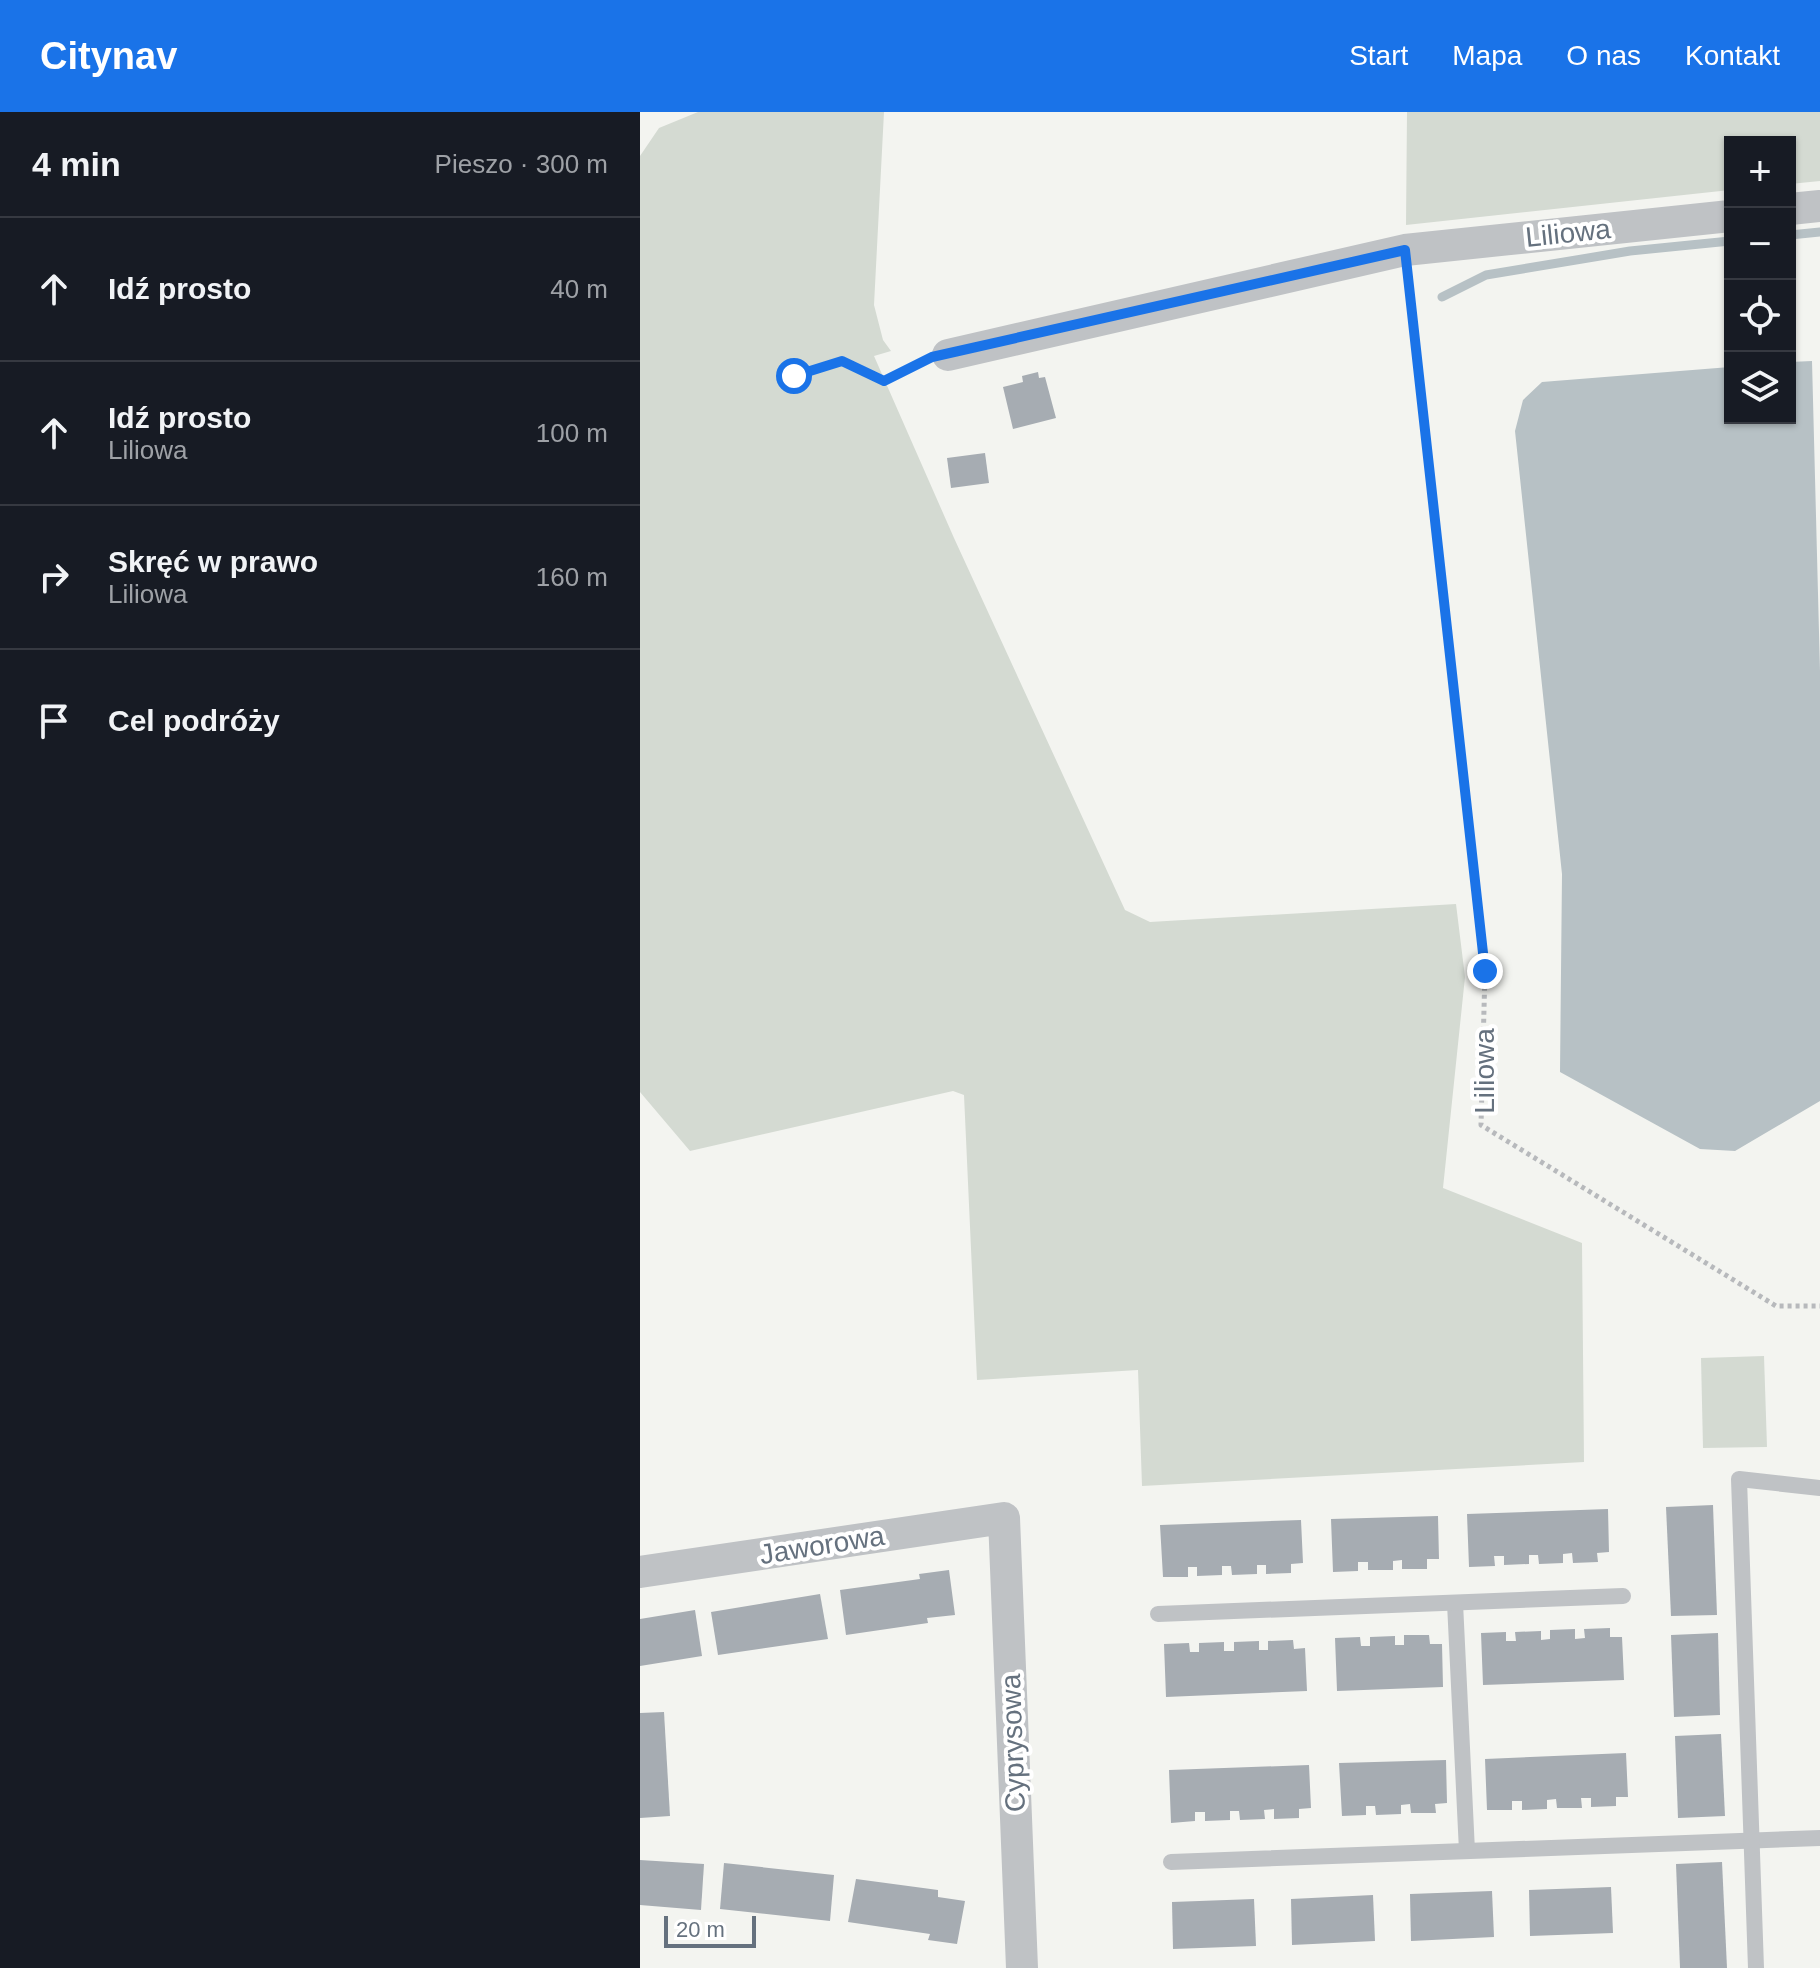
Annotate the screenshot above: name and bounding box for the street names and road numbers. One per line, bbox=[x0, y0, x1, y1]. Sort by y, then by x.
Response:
street label: Liliowa bbox=[1524, 213, 1613, 253]
street label: Liliowa bbox=[1469, 1028, 1500, 1114]
street label: Jaworowa bbox=[757, 1520, 887, 1570]
street label: Cyprysowa bbox=[995, 1673, 1031, 1813]

